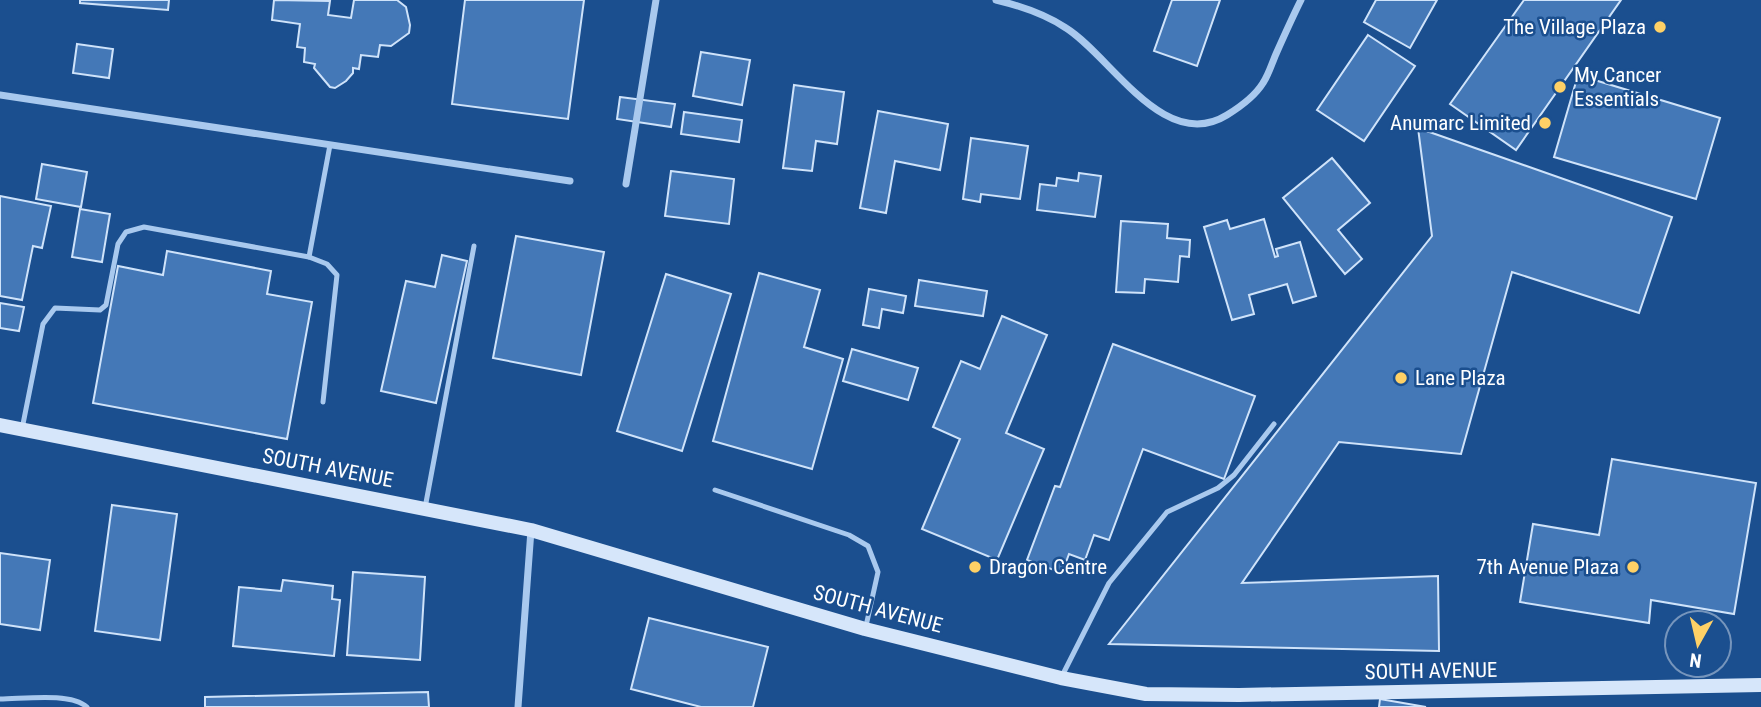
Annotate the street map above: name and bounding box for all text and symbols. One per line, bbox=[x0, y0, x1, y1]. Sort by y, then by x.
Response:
place label: The Village Plaza bbox=[1503, 15, 1646, 39]
marker: The Village Plaza bbox=[1652, 19, 1668, 35]
place label: My Cancer Essentials bbox=[1574, 63, 1662, 111]
marker: My Cancer Essentials bbox=[1552, 79, 1568, 95]
place label: Anumarc Limited bbox=[1390, 111, 1531, 135]
marker: Anumarc Limited bbox=[1537, 115, 1553, 131]
place label: Lane Plaza bbox=[1415, 366, 1506, 390]
marker: Lane Plaza bbox=[1393, 370, 1409, 386]
street label: SOUTH AVENUE bbox=[261, 444, 395, 492]
place label: Dragon Centre bbox=[989, 555, 1107, 579]
place label: 7th Avenue Plaza bbox=[1476, 555, 1619, 579]
marker: Dragon Centre bbox=[967, 559, 983, 575]
marker: 7th Avenue Plaza bbox=[1625, 559, 1641, 575]
street label: SOUTH AVENUE bbox=[811, 580, 945, 638]
north arrow bbox=[1663, 609, 1733, 679]
text: N bbox=[1688, 648, 1703, 673]
street label: SOUTH AVENUE bbox=[1364, 658, 1498, 684]

